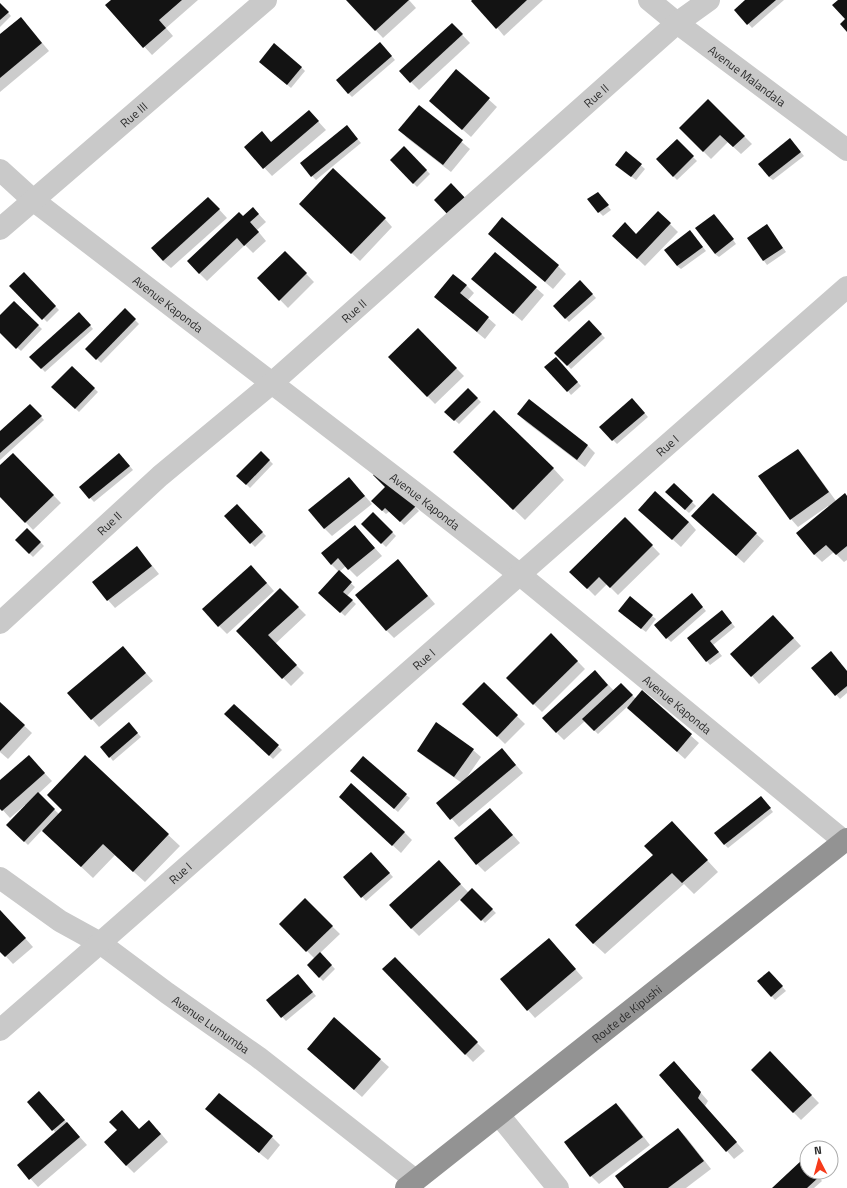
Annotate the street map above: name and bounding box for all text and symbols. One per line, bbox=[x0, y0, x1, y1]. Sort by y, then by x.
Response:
street label: Avenue Malandala bbox=[704, 40, 790, 111]
street label: Rue II bbox=[579, 79, 613, 112]
street label: Rue III bbox=[115, 97, 151, 132]
street label: Avenue Kaponda bbox=[129, 270, 208, 337]
street label: Rue II bbox=[337, 294, 370, 327]
street label: Rue I bbox=[651, 430, 683, 461]
street label: Avenue Kaponda bbox=[386, 467, 465, 534]
street label: Rue II bbox=[92, 506, 126, 539]
street label: Rue I bbox=[408, 643, 439, 674]
street label: Avenue Kaponda bbox=[639, 670, 716, 738]
street label: Rue I bbox=[164, 857, 196, 888]
street label: Route de Kipushi bbox=[587, 980, 666, 1047]
street label: Avenue Lumumba bbox=[168, 990, 254, 1058]
north arrow bbox=[799, 1140, 839, 1180]
text: N bbox=[813, 1142, 823, 1158]

